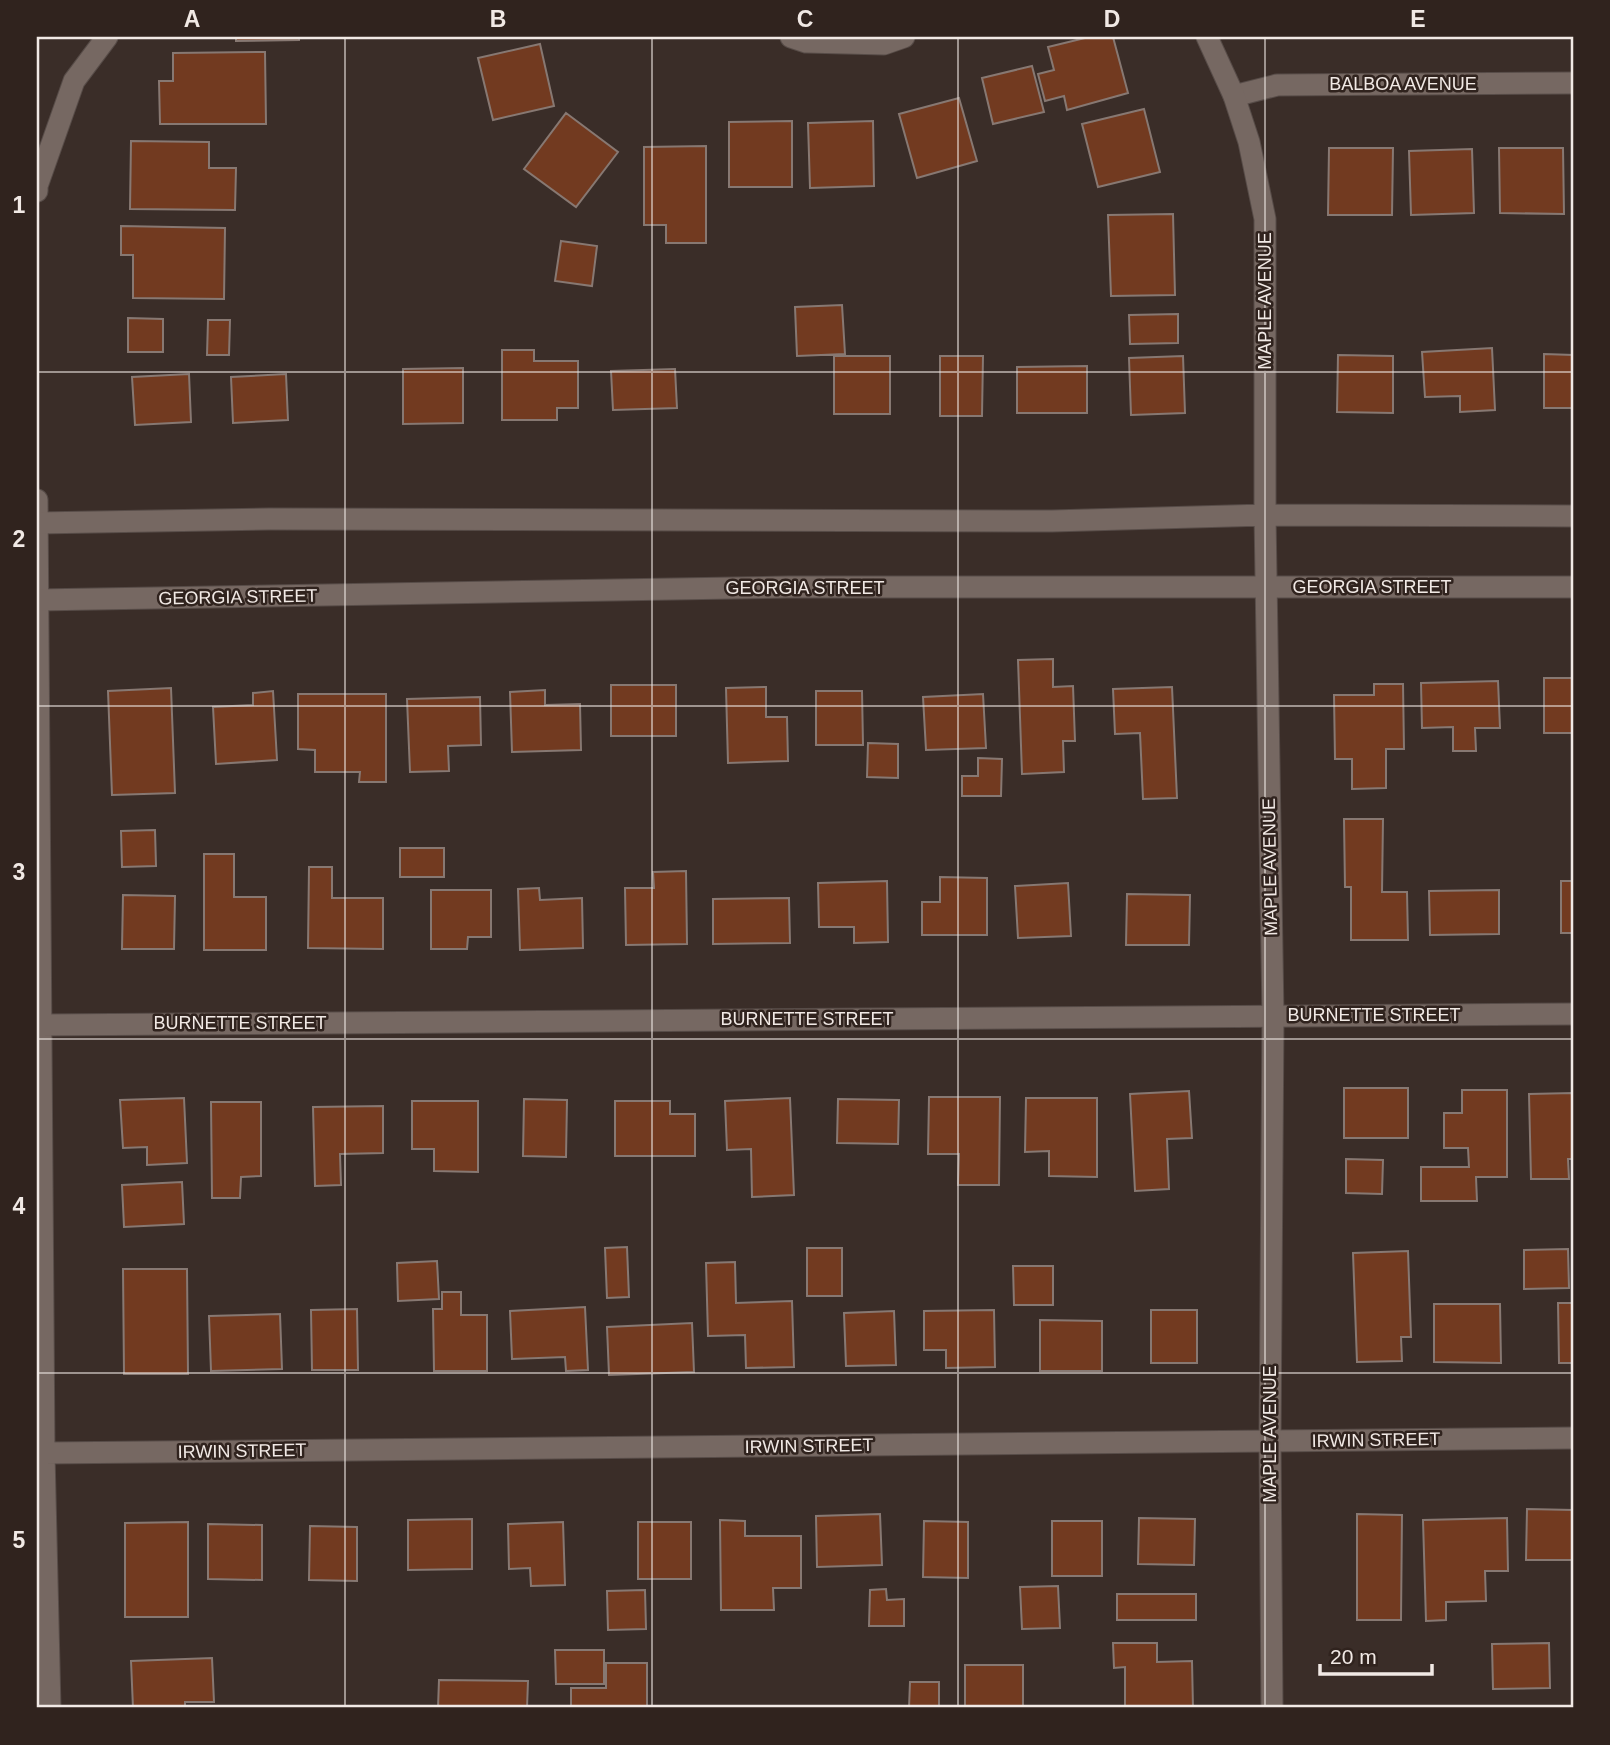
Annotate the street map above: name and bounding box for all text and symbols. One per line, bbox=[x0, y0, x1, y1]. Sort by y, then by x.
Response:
text: A bbox=[184, 6, 200, 32]
text: B bbox=[490, 6, 506, 32]
text: C bbox=[797, 6, 813, 32]
text: D bbox=[1104, 6, 1120, 32]
text: E bbox=[1410, 6, 1426, 32]
street label: BALBOA AVENUE bbox=[1329, 74, 1477, 94]
text: 1 bbox=[13, 192, 26, 218]
street label: MAPLE AVENUE bbox=[1255, 232, 1275, 370]
text: 2 bbox=[13, 526, 25, 552]
street label: GEORGIA STREET bbox=[1292, 577, 1452, 597]
street label: GEORGIA STREET bbox=[725, 578, 885, 598]
street label: GEORGIA STREET bbox=[158, 586, 318, 608]
street label: MAPLE AVENUE bbox=[1259, 798, 1281, 936]
text: 3 bbox=[13, 859, 25, 885]
street label: BURNETTE STREET bbox=[1287, 1005, 1461, 1025]
street label: BURNETTE STREET bbox=[720, 1009, 894, 1029]
street label: BURNETTE STREET bbox=[153, 1013, 327, 1033]
text: 4 bbox=[13, 1193, 26, 1219]
street label: MAPLE AVENUE bbox=[1260, 1365, 1280, 1503]
street label: IRWIN STREET bbox=[1311, 1429, 1441, 1451]
street label: IRWIN STREET bbox=[744, 1435, 874, 1457]
street label: IRWIN STREET bbox=[177, 1440, 307, 1462]
text: 5 bbox=[13, 1527, 26, 1553]
scale bar bbox=[1320, 1633, 1432, 1677]
text: 20 m bbox=[1330, 1645, 1377, 1668]

